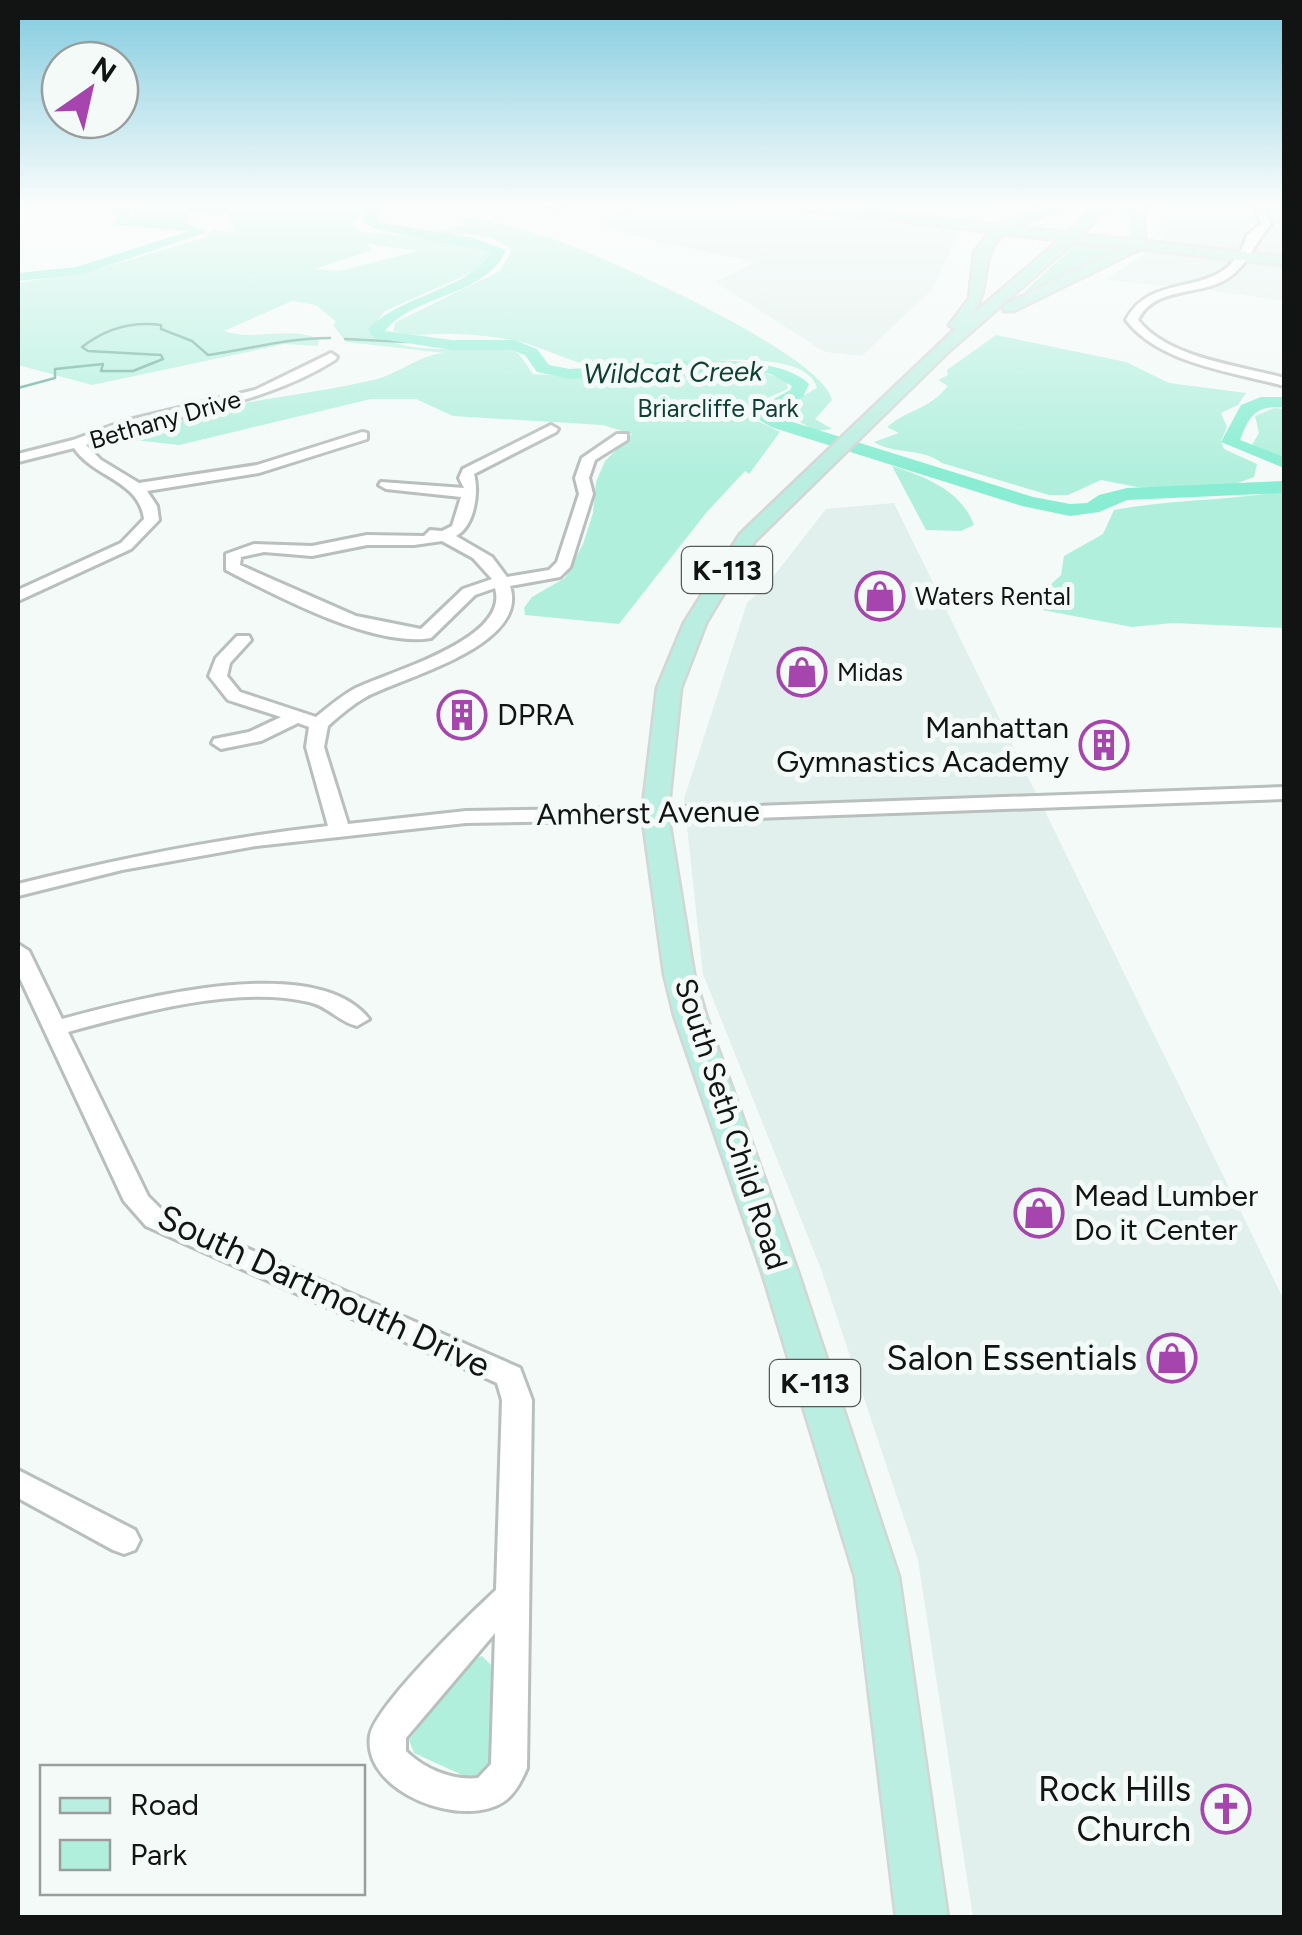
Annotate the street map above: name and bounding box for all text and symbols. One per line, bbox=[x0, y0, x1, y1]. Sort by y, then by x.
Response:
north arrow bbox=[40, 40, 140, 140]
text: N bbox=[85, 49, 122, 89]
water label: Wildcat Creek bbox=[583, 353, 764, 391]
street label: Bethany Drive bbox=[86, 383, 244, 455]
park label: Briarcliffe Park bbox=[637, 393, 800, 423]
road number: K-113 bbox=[682, 547, 772, 593]
shop icon: Waters Rental bbox=[854, 570, 906, 622]
place label: Waters Rental bbox=[915, 581, 1071, 611]
shop icon: Midas bbox=[776, 646, 828, 698]
place label: Midas bbox=[837, 657, 903, 687]
building icon: DPRA bbox=[436, 689, 488, 741]
place label: DPRA bbox=[497, 696, 575, 733]
place label: Manhattan Gymnastics Academy bbox=[776, 709, 1069, 780]
building icon: Manhattan Gymnastics Academy bbox=[1078, 719, 1130, 771]
street label: Amherst Avenue bbox=[536, 792, 760, 833]
street label: South Seth Child Road bbox=[667, 973, 796, 1274]
place label: Mead Lumber Do it Center bbox=[1074, 1177, 1258, 1248]
shop icon: Mead Lumber Do it Center bbox=[1013, 1187, 1065, 1239]
street label: South Dartmouth Drive bbox=[151, 1196, 497, 1386]
shop icon: Salon Essentials bbox=[1146, 1332, 1198, 1384]
place label: Salon Essentials bbox=[886, 1337, 1137, 1379]
road number: K-113 bbox=[770, 1360, 860, 1406]
legend bbox=[40, 1765, 365, 1895]
place label: Rock Hills Church bbox=[1038, 1768, 1191, 1850]
church icon: Rock Hills Church bbox=[1200, 1783, 1252, 1835]
text: Road bbox=[130, 1786, 199, 1823]
text: Park bbox=[130, 1836, 188, 1873]

